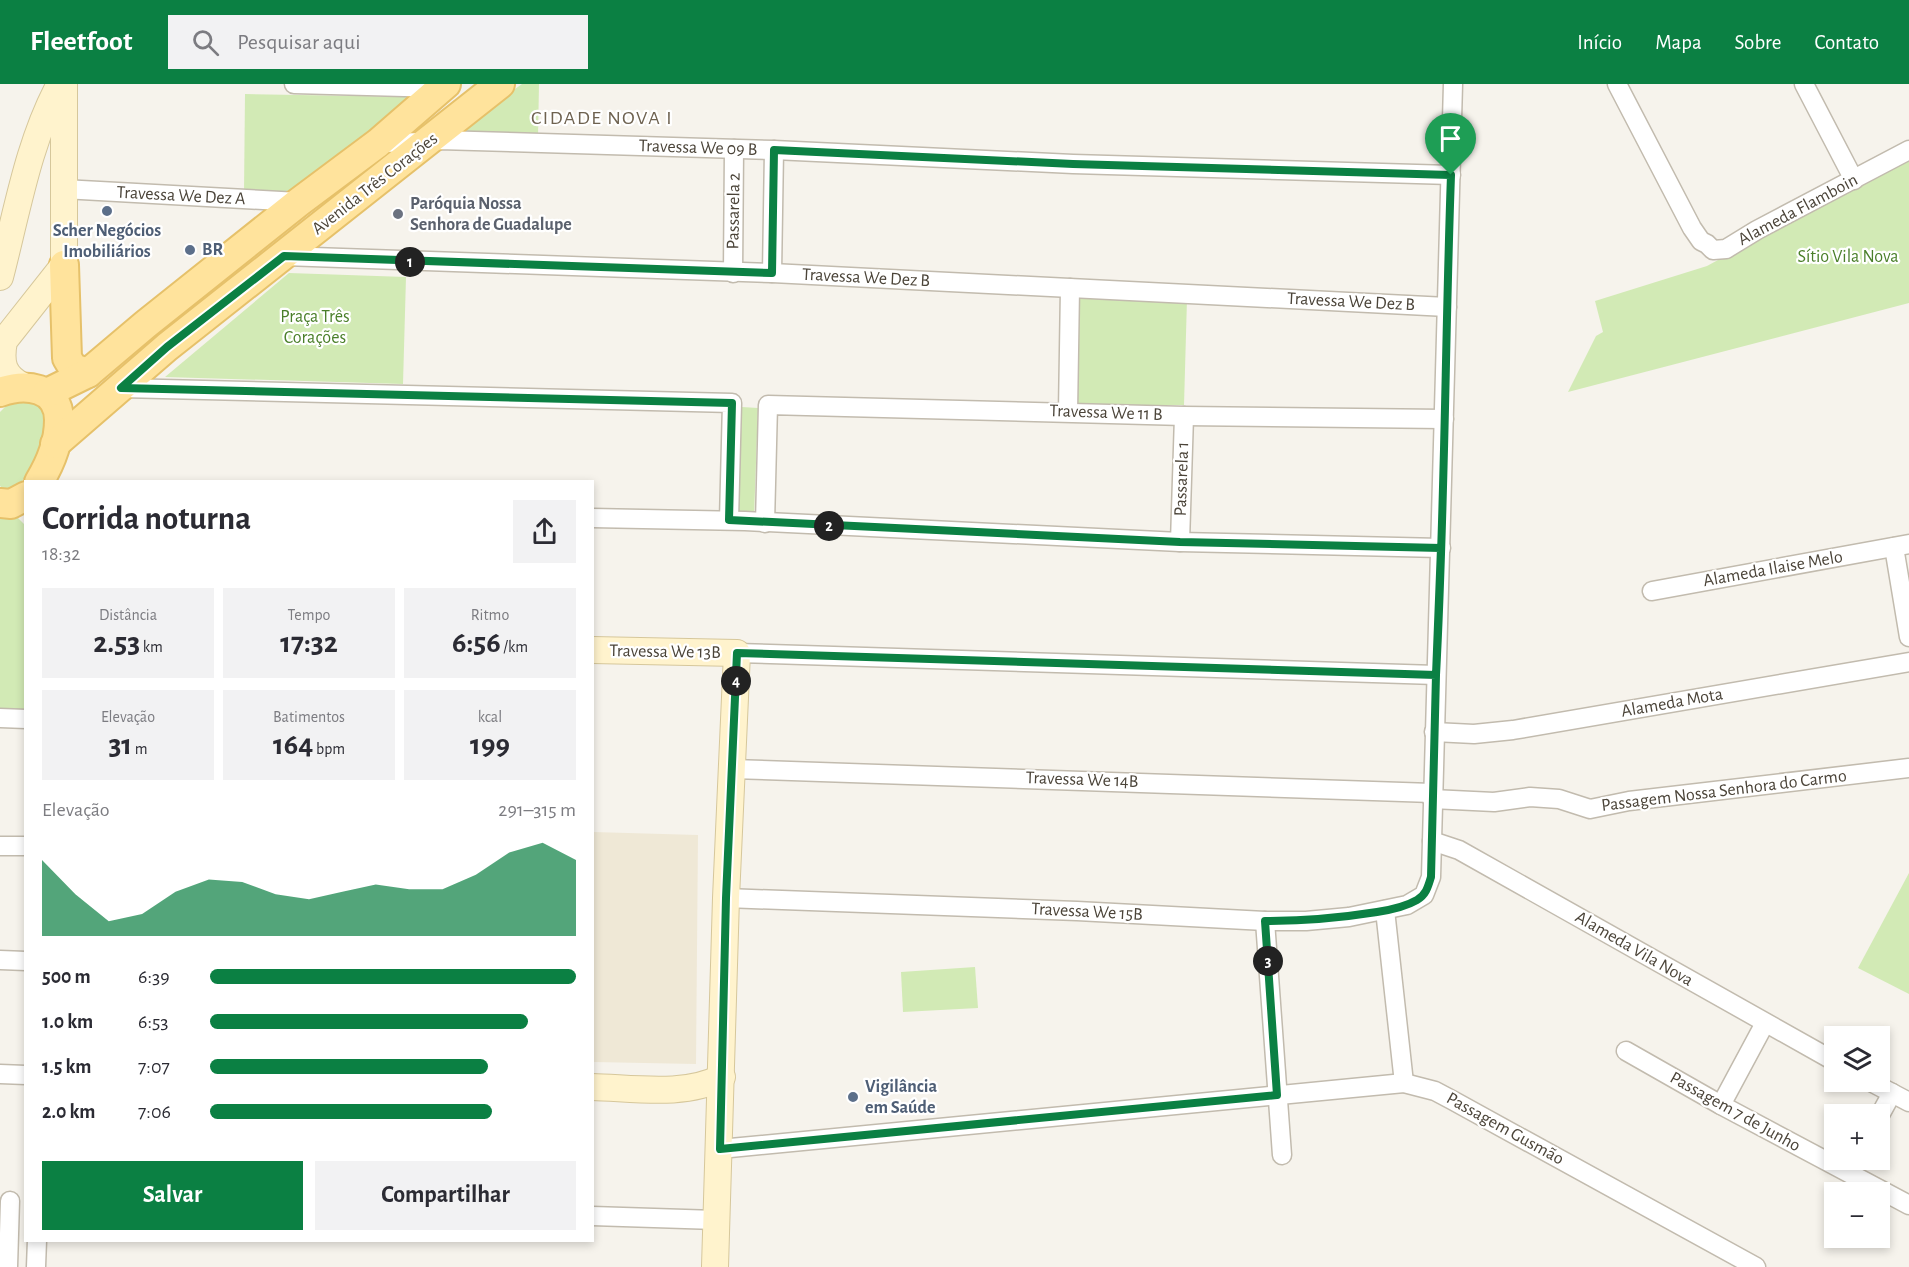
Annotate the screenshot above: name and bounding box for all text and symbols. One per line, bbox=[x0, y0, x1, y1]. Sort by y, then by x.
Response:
search box bbox=[168, 15, 588, 69]
icon: search bbox=[189, 26, 222, 59]
text: Fleetfoot bbox=[30, 28, 132, 56]
text: Pesquisar aqui bbox=[237, 31, 361, 53]
text: Início bbox=[1577, 32, 1622, 53]
text: Mapa bbox=[1655, 32, 1702, 53]
text: Sobre bbox=[1735, 32, 1781, 53]
text: Contato bbox=[1814, 32, 1879, 53]
district label: CIDADE NOVA I bbox=[531, 108, 673, 128]
pin bbox=[1425, 113, 1476, 175]
icon: arrive bbox=[1434, 122, 1467, 155]
street label: Avenida Três Corações bbox=[309, 130, 441, 238]
street label: Travessa We 09 B bbox=[638, 137, 758, 159]
street label: Alameda Flamboin bbox=[1735, 171, 1861, 249]
street label: Passarela 2 bbox=[724, 173, 744, 249]
street label: Travessa We Dez A bbox=[116, 184, 246, 208]
place label: Paróquia Nossa Senhora de Guadalupe bbox=[410, 195, 572, 234]
marker: Scher Negócios Imobiliários bbox=[100, 204, 114, 218]
marker: Paróquia Nossa Senhora de Guadalupe bbox=[391, 207, 405, 221]
place label: Scher Negócios Imobiliários bbox=[53, 222, 161, 261]
place label: BR bbox=[202, 241, 223, 259]
marker: BR bbox=[183, 243, 197, 257]
pin: 1 bbox=[395, 247, 425, 277]
park label: Sítio Vila Nova bbox=[1797, 248, 1899, 266]
text: 1 bbox=[407, 254, 413, 270]
street label: Travessa We Dez B bbox=[802, 266, 930, 290]
street label: Travessa We Dez B bbox=[1287, 290, 1415, 314]
park label: Praça Três Corações bbox=[280, 308, 350, 347]
street label: Travessa We 11 B bbox=[1049, 402, 1163, 424]
street label: Passarela 1 bbox=[1172, 441, 1192, 517]
button: share bbox=[513, 500, 576, 563]
text: Corrida noturna bbox=[42, 503, 251, 536]
pin: 2 bbox=[814, 511, 844, 541]
text: 2 bbox=[825, 518, 833, 534]
text: 18:32 bbox=[42, 544, 80, 564]
street label: Alameda Ilaise Melo bbox=[1702, 548, 1844, 590]
text: Distância bbox=[99, 607, 157, 623]
text: Tempo bbox=[288, 607, 330, 623]
text: Ritmo bbox=[471, 607, 509, 623]
text: 2.53 bbox=[93, 628, 140, 658]
text: 17:32 bbox=[280, 628, 338, 658]
text: 6:56 bbox=[452, 628, 501, 658]
text: km bbox=[140, 639, 163, 655]
text: /km bbox=[501, 639, 528, 655]
street label: Travessa We 13B bbox=[609, 642, 721, 662]
pin: 4 bbox=[721, 666, 751, 696]
text: 4 bbox=[732, 673, 740, 689]
street label: Alameda Mota bbox=[1620, 685, 1724, 721]
text: Elevação bbox=[101, 709, 155, 725]
text: Batimentos bbox=[273, 709, 345, 725]
text: kcal bbox=[478, 709, 502, 725]
text: 31 bbox=[108, 730, 132, 760]
text: 164 bbox=[273, 730, 313, 760]
text: 199 bbox=[470, 730, 510, 760]
text: m bbox=[132, 741, 148, 757]
text: bpm bbox=[313, 741, 345, 757]
street label: Passagem Nossa Senhora do Carmo bbox=[1600, 767, 1848, 815]
street label: Travessa We 14B bbox=[1025, 769, 1139, 791]
text: Elevação bbox=[42, 800, 110, 820]
text: 291–315 m bbox=[498, 800, 576, 820]
street label: Travessa We 15B bbox=[1031, 900, 1143, 924]
street label: Alameda Vila Nova bbox=[1572, 908, 1696, 990]
pin: 3 bbox=[1253, 946, 1283, 976]
text: 3 bbox=[1265, 953, 1271, 969]
text: 500 m bbox=[42, 967, 91, 987]
text: 6:39 bbox=[138, 967, 170, 987]
text: 1.0 km bbox=[42, 1012, 93, 1032]
text: 6:53 bbox=[138, 1012, 169, 1032]
map controls bbox=[1824, 1026, 1890, 1248]
button: layers bbox=[1824, 1026, 1890, 1092]
text: 1.5 km bbox=[42, 1057, 91, 1077]
text: 7:07 bbox=[138, 1057, 170, 1077]
street label: Passagem 7 de Junho bbox=[1667, 1069, 1803, 1155]
place label: Vigilância em Saúde bbox=[865, 1078, 937, 1117]
street label: Passagem Gusmão bbox=[1443, 1089, 1567, 1169]
marker: Vigilância em Saúde bbox=[846, 1090, 860, 1104]
text: 2.0 km bbox=[42, 1102, 95, 1122]
text: 7:06 bbox=[138, 1102, 171, 1122]
button: + bbox=[1824, 1104, 1890, 1170]
button: Salvar bbox=[42, 1161, 303, 1230]
button: Compartilhar bbox=[315, 1161, 576, 1230]
button: − bbox=[1824, 1182, 1890, 1248]

